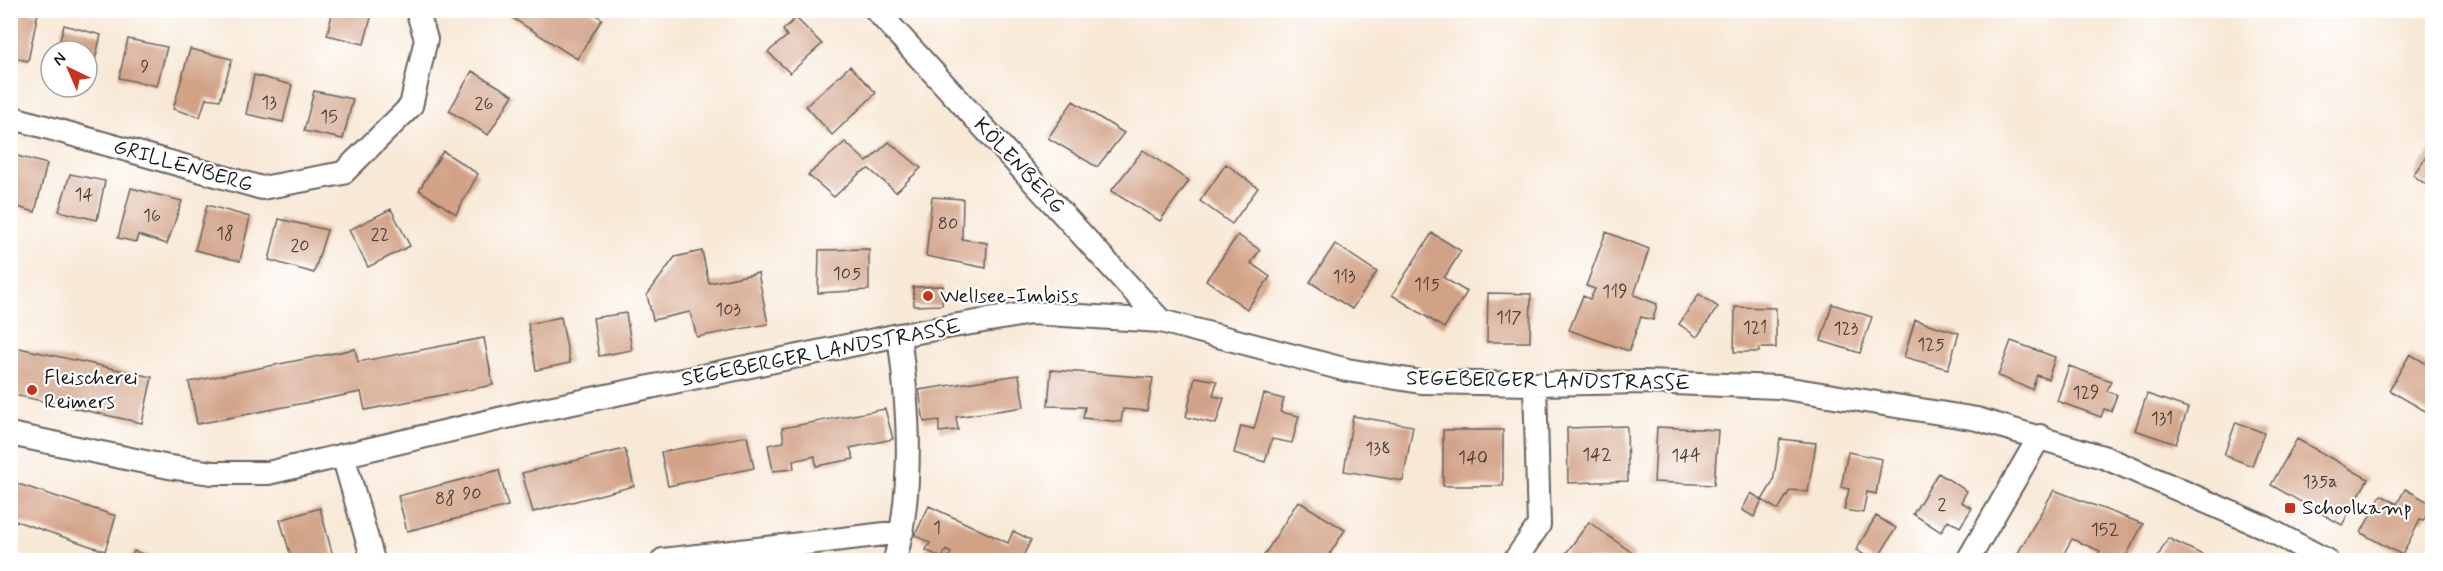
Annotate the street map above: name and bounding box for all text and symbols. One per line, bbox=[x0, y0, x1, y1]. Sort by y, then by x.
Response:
north arrow bbox=[39, 39, 99, 99]
text: N bbox=[48, 48, 71, 71]
house number: 9 bbox=[141, 55, 150, 79]
house number: 13 bbox=[261, 91, 277, 115]
house number: 26 bbox=[475, 92, 493, 116]
house number: 15 bbox=[320, 105, 338, 129]
street label: KÖLENBERG bbox=[967, 112, 1071, 220]
street label: GRILLENBERG bbox=[110, 133, 256, 199]
house number: 14 bbox=[75, 183, 94, 207]
house number: 16 bbox=[143, 204, 161, 228]
house number: 80 bbox=[938, 212, 958, 236]
house number: 18 bbox=[216, 222, 234, 246]
house number: 22 bbox=[371, 223, 389, 247]
house number: 20 bbox=[290, 234, 310, 258]
house number: 105 bbox=[833, 262, 861, 286]
house number: 113 bbox=[1332, 265, 1356, 289]
house number: 115 bbox=[1414, 273, 1440, 297]
house number: 119 bbox=[1602, 280, 1628, 304]
place label: Wellsee-Imbiss bbox=[940, 282, 1078, 310]
marker: Wellsee-Imbiss bbox=[921, 289, 935, 303]
house number: 103 bbox=[715, 298, 741, 322]
house number: 117 bbox=[1496, 306, 1522, 330]
street label: SEGEBERGER LANDSTRASSE bbox=[679, 312, 963, 394]
house number: 121 bbox=[1743, 316, 1767, 340]
house number: 123 bbox=[1834, 317, 1858, 341]
house number: 125 bbox=[1917, 333, 1945, 357]
place label: Fleischerei Reimers bbox=[44, 364, 138, 416]
street label: SEGEBERGER LANDSTRASSE bbox=[1406, 365, 1690, 397]
house number: 129 bbox=[2072, 381, 2100, 405]
marker: Fleischerei Reimers bbox=[25, 383, 39, 397]
house number: 131 bbox=[2151, 407, 2173, 431]
house number: 138 bbox=[1365, 437, 1391, 461]
house number: 142 bbox=[1582, 443, 1612, 467]
house number: 144 bbox=[1671, 444, 1701, 468]
house number: 140 bbox=[1458, 446, 1488, 470]
house number: 135a bbox=[2303, 470, 2337, 494]
house number: 90 bbox=[462, 482, 482, 506]
house number: 88 bbox=[435, 487, 455, 511]
house number: 2 bbox=[1938, 493, 1947, 517]
place label: Schoolkamp bbox=[2302, 494, 2412, 522]
marker: Schoolkamp bbox=[2283, 501, 2297, 515]
house number: 1 bbox=[933, 516, 941, 540]
house number: 152 bbox=[2091, 518, 2119, 542]

